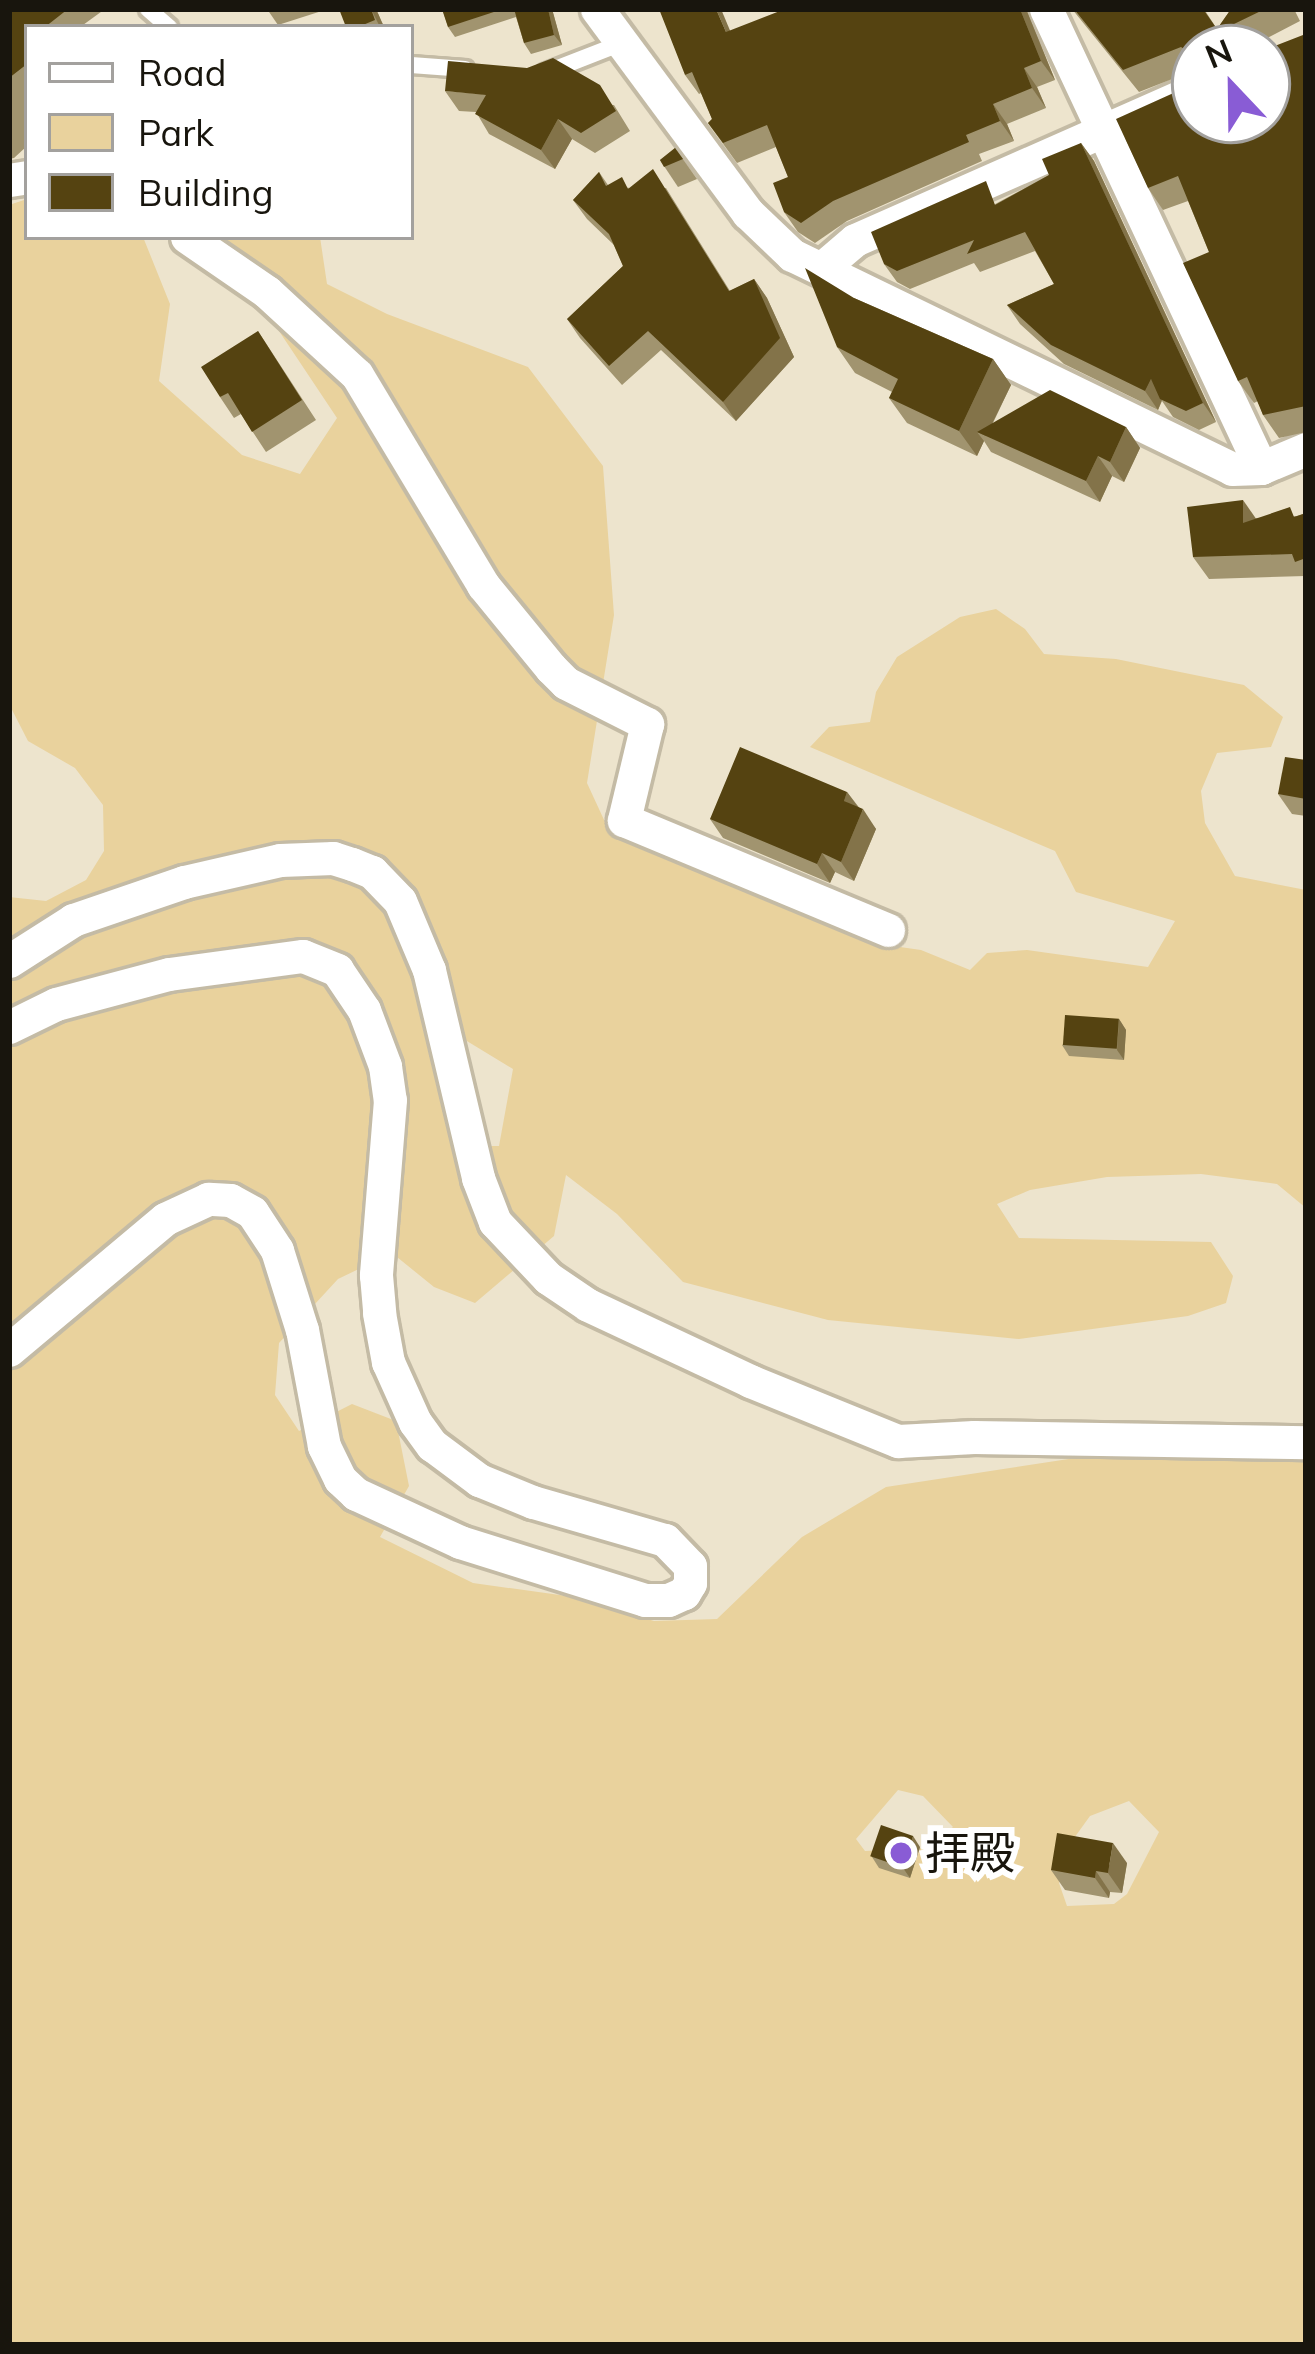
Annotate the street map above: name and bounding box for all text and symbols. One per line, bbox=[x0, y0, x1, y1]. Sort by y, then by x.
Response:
legend bbox=[24, 24, 414, 240]
north arrow bbox=[1171, 24, 1291, 144]
text: N bbox=[1199, 29, 1238, 77]
text: Road bbox=[138, 50, 226, 95]
text: Park bbox=[138, 110, 214, 155]
text: Building bbox=[138, 170, 273, 215]
place label: 拝殿 bbox=[925, 1826, 1015, 1880]
marker: 拝殿 bbox=[888, 1840, 914, 1866]

